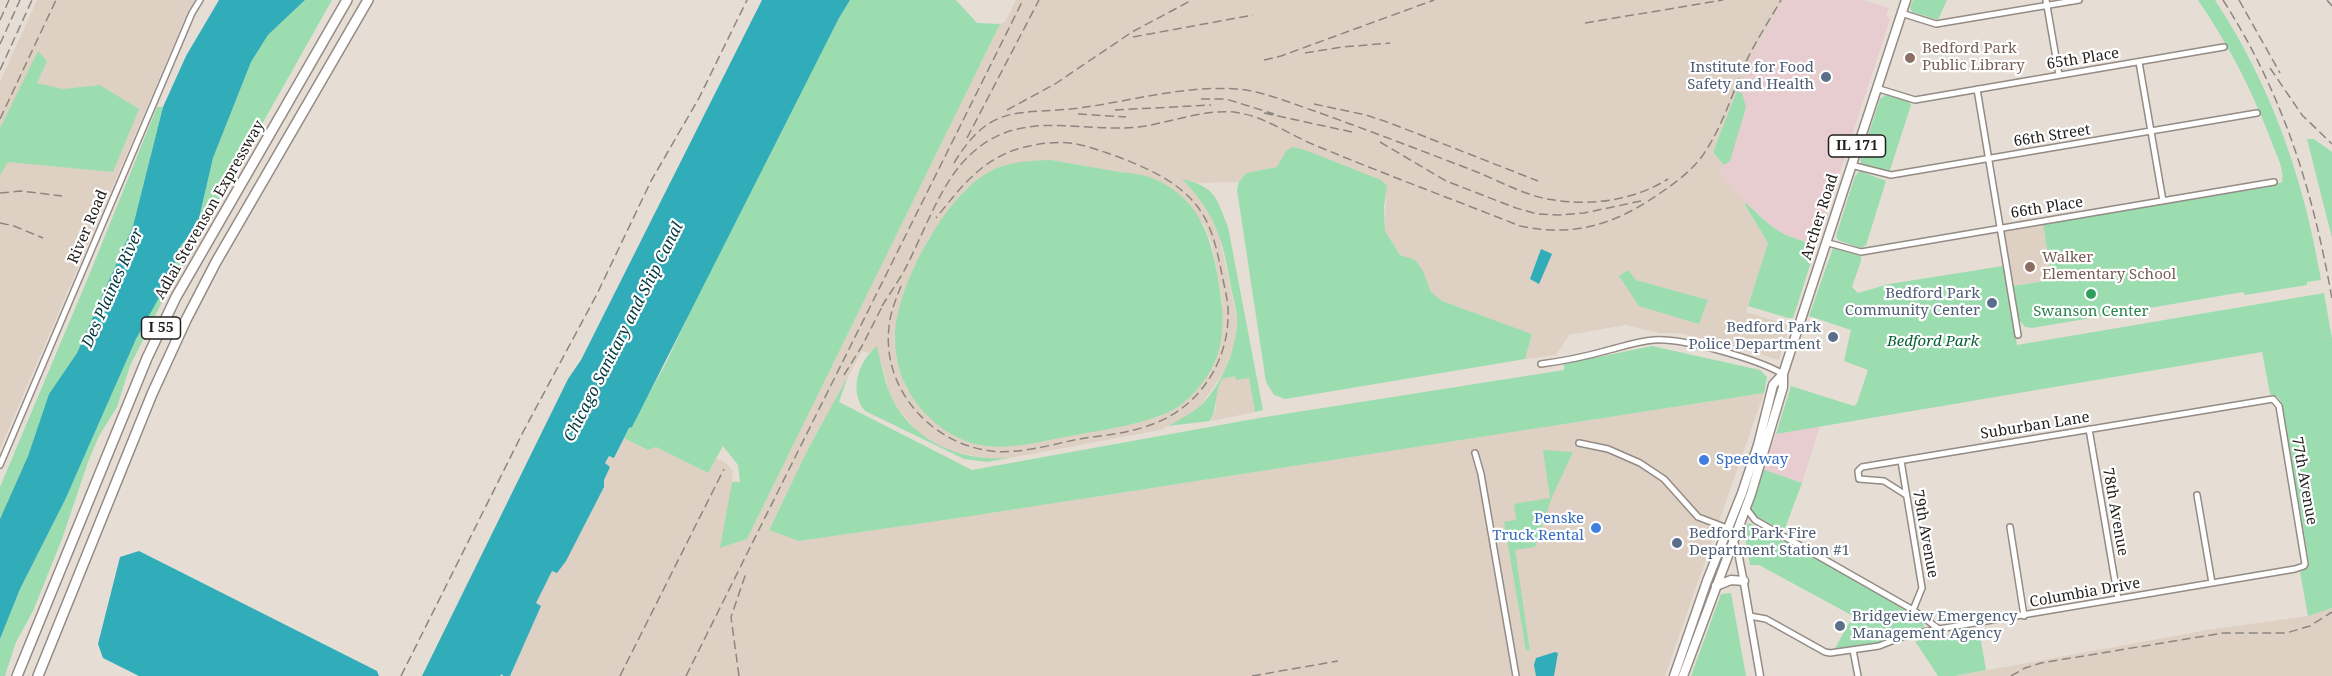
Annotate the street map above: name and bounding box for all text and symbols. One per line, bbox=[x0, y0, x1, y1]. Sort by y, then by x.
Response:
place label: Bedford Park Public Library bbox=[1922, 40, 2025, 75]
street label: 65th Place bbox=[2046, 44, 2120, 74]
marker: Bedford Park Public Library bbox=[1903, 51, 1917, 65]
place label: Institute for Food Safety and Health bbox=[1687, 59, 1814, 94]
marker: Institute for Food Safety and Health bbox=[1819, 70, 1833, 84]
street label: Adlai Stevenson Expressway bbox=[151, 117, 269, 303]
street label: 66th Street bbox=[2012, 121, 2092, 151]
road number: IL 171 bbox=[1828, 135, 1886, 157]
street label: Archer Road bbox=[1798, 172, 1842, 262]
street label: River Road bbox=[64, 187, 112, 267]
street label: 66th Place bbox=[2010, 193, 2084, 223]
water label: Chicago Sanitary and Ship Canal bbox=[560, 219, 688, 445]
water label: Des Plaines River bbox=[78, 225, 148, 351]
place label: Walker Elementary School bbox=[2042, 249, 2176, 284]
marker: Walker Elementary School bbox=[2023, 260, 2037, 274]
place label: Bedford Park Community Center bbox=[1845, 285, 1980, 320]
marker: Swanson Center bbox=[2084, 287, 2098, 301]
marker: Bedford Park Community Center bbox=[1985, 296, 1999, 310]
place label: Swanson Center bbox=[2033, 303, 2149, 321]
road number: I 55 bbox=[142, 317, 180, 339]
place label: Bedford Park Police Department bbox=[1688, 319, 1821, 354]
marker: Bedford Park Police Department bbox=[1826, 330, 1840, 344]
park label: Bedford Park bbox=[1887, 333, 1979, 351]
street label: Suburban Lane bbox=[1979, 408, 2091, 444]
street label: 77th Avenue bbox=[2287, 436, 2321, 526]
place label: Speedway bbox=[1716, 451, 1788, 469]
marker: Speedway bbox=[1697, 453, 1711, 467]
street label: 78th Avenue bbox=[2098, 467, 2132, 557]
street label: 79th Avenue bbox=[1908, 489, 1942, 579]
place label: Penske Truck Rental bbox=[1492, 510, 1584, 545]
marker: Penske Truck Rental bbox=[1589, 521, 1603, 535]
place label: Bedford Park Fire Department Station #1 bbox=[1689, 525, 1850, 560]
marker: Bedford Park Fire Department Station #1 bbox=[1670, 536, 1684, 550]
street label: Columbia Drive bbox=[2028, 574, 2142, 612]
place label: Bridgeview Emergency Management Agency bbox=[1852, 608, 2018, 643]
marker: Bridgeview Emergency Management Agency bbox=[1833, 619, 1847, 633]

